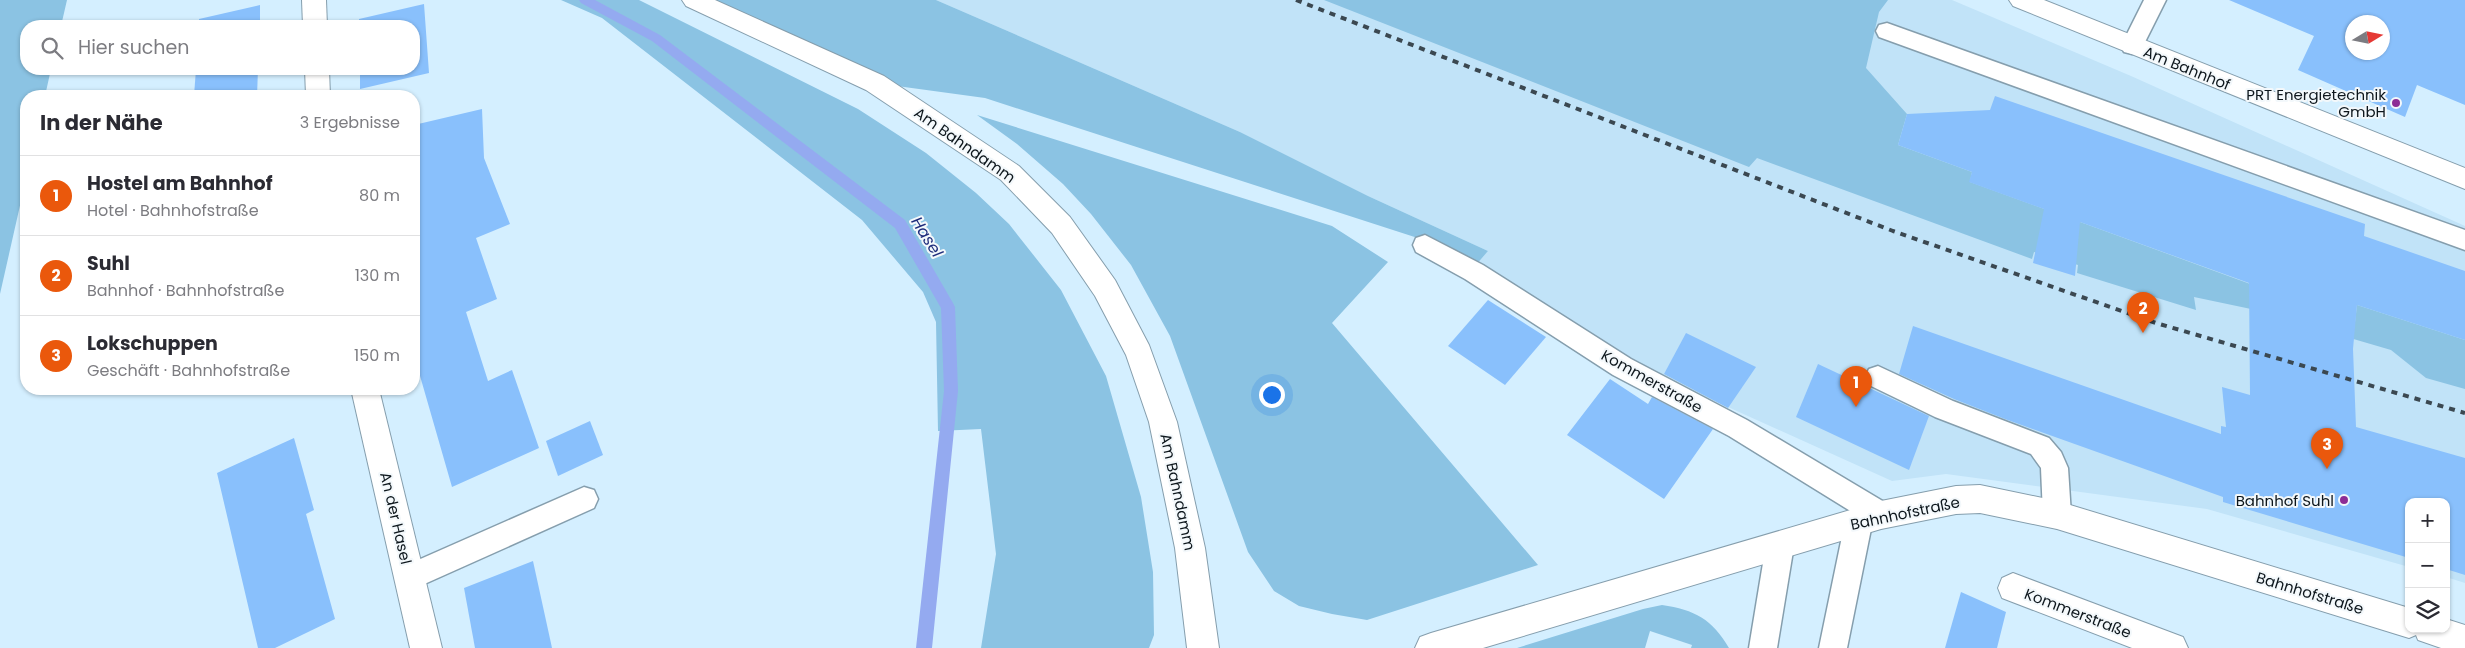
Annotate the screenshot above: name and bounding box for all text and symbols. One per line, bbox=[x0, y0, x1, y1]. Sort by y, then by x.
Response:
north arrow bbox=[2345, 15, 2390, 60]
search box bbox=[20, 20, 420, 75]
icon: search bbox=[38, 34, 66, 62]
text: Hier suchen bbox=[78, 34, 189, 61]
street label: Am Bahnhof bbox=[2140, 41, 2234, 95]
place label: PRT Energietechnik GmbH bbox=[2246, 84, 2386, 122]
marker: PRT Energietechnik GmbH bbox=[2390, 97, 2402, 109]
street label: Am Bahndamm bbox=[910, 102, 1020, 188]
text: In der Nähe bbox=[40, 108, 163, 137]
text: 3 Ergebnisse bbox=[300, 111, 400, 134]
text: Hostel am Bahnhof bbox=[87, 170, 272, 197]
text: 1 bbox=[53, 184, 59, 207]
text: 80 m bbox=[359, 184, 400, 207]
text: Hotel · Bahnhofstraße bbox=[87, 199, 259, 222]
water label: Hasel bbox=[906, 212, 948, 262]
text: Suhl bbox=[87, 250, 130, 277]
text: 2 bbox=[51, 264, 61, 287]
text: 130 m bbox=[355, 264, 400, 287]
text: Bahnhof · Bahnhofstraße bbox=[87, 279, 284, 302]
pin: 2 bbox=[2127, 292, 2159, 333]
text: Lokschuppen bbox=[87, 330, 218, 357]
text: 3 bbox=[51, 344, 61, 367]
text: 150 m bbox=[354, 344, 400, 367]
street label: Kommerstraße bbox=[1598, 344, 1706, 418]
text: Geschäft · Bahnhofstraße bbox=[87, 359, 290, 382]
pin: 1 bbox=[1840, 366, 1872, 407]
your location bbox=[1259, 382, 1285, 408]
pin: 3 bbox=[2311, 428, 2343, 469]
street label: Am Bahndamm bbox=[1155, 431, 1201, 553]
street label: An der Hasel bbox=[375, 470, 417, 566]
place label: Bahnhof Suhl bbox=[2236, 490, 2334, 511]
street label: Bahnhofstraße bbox=[1848, 491, 1962, 535]
marker: Bahnhof Suhl bbox=[2338, 494, 2350, 506]
map controls bbox=[2405, 498, 2450, 633]
button: + bbox=[2405, 498, 2450, 543]
button: − bbox=[2405, 543, 2450, 588]
street label: Bahnhofstraße bbox=[2254, 567, 2366, 619]
street label: Kommerstraße bbox=[2022, 583, 2134, 643]
button: layers bbox=[2405, 588, 2450, 633]

